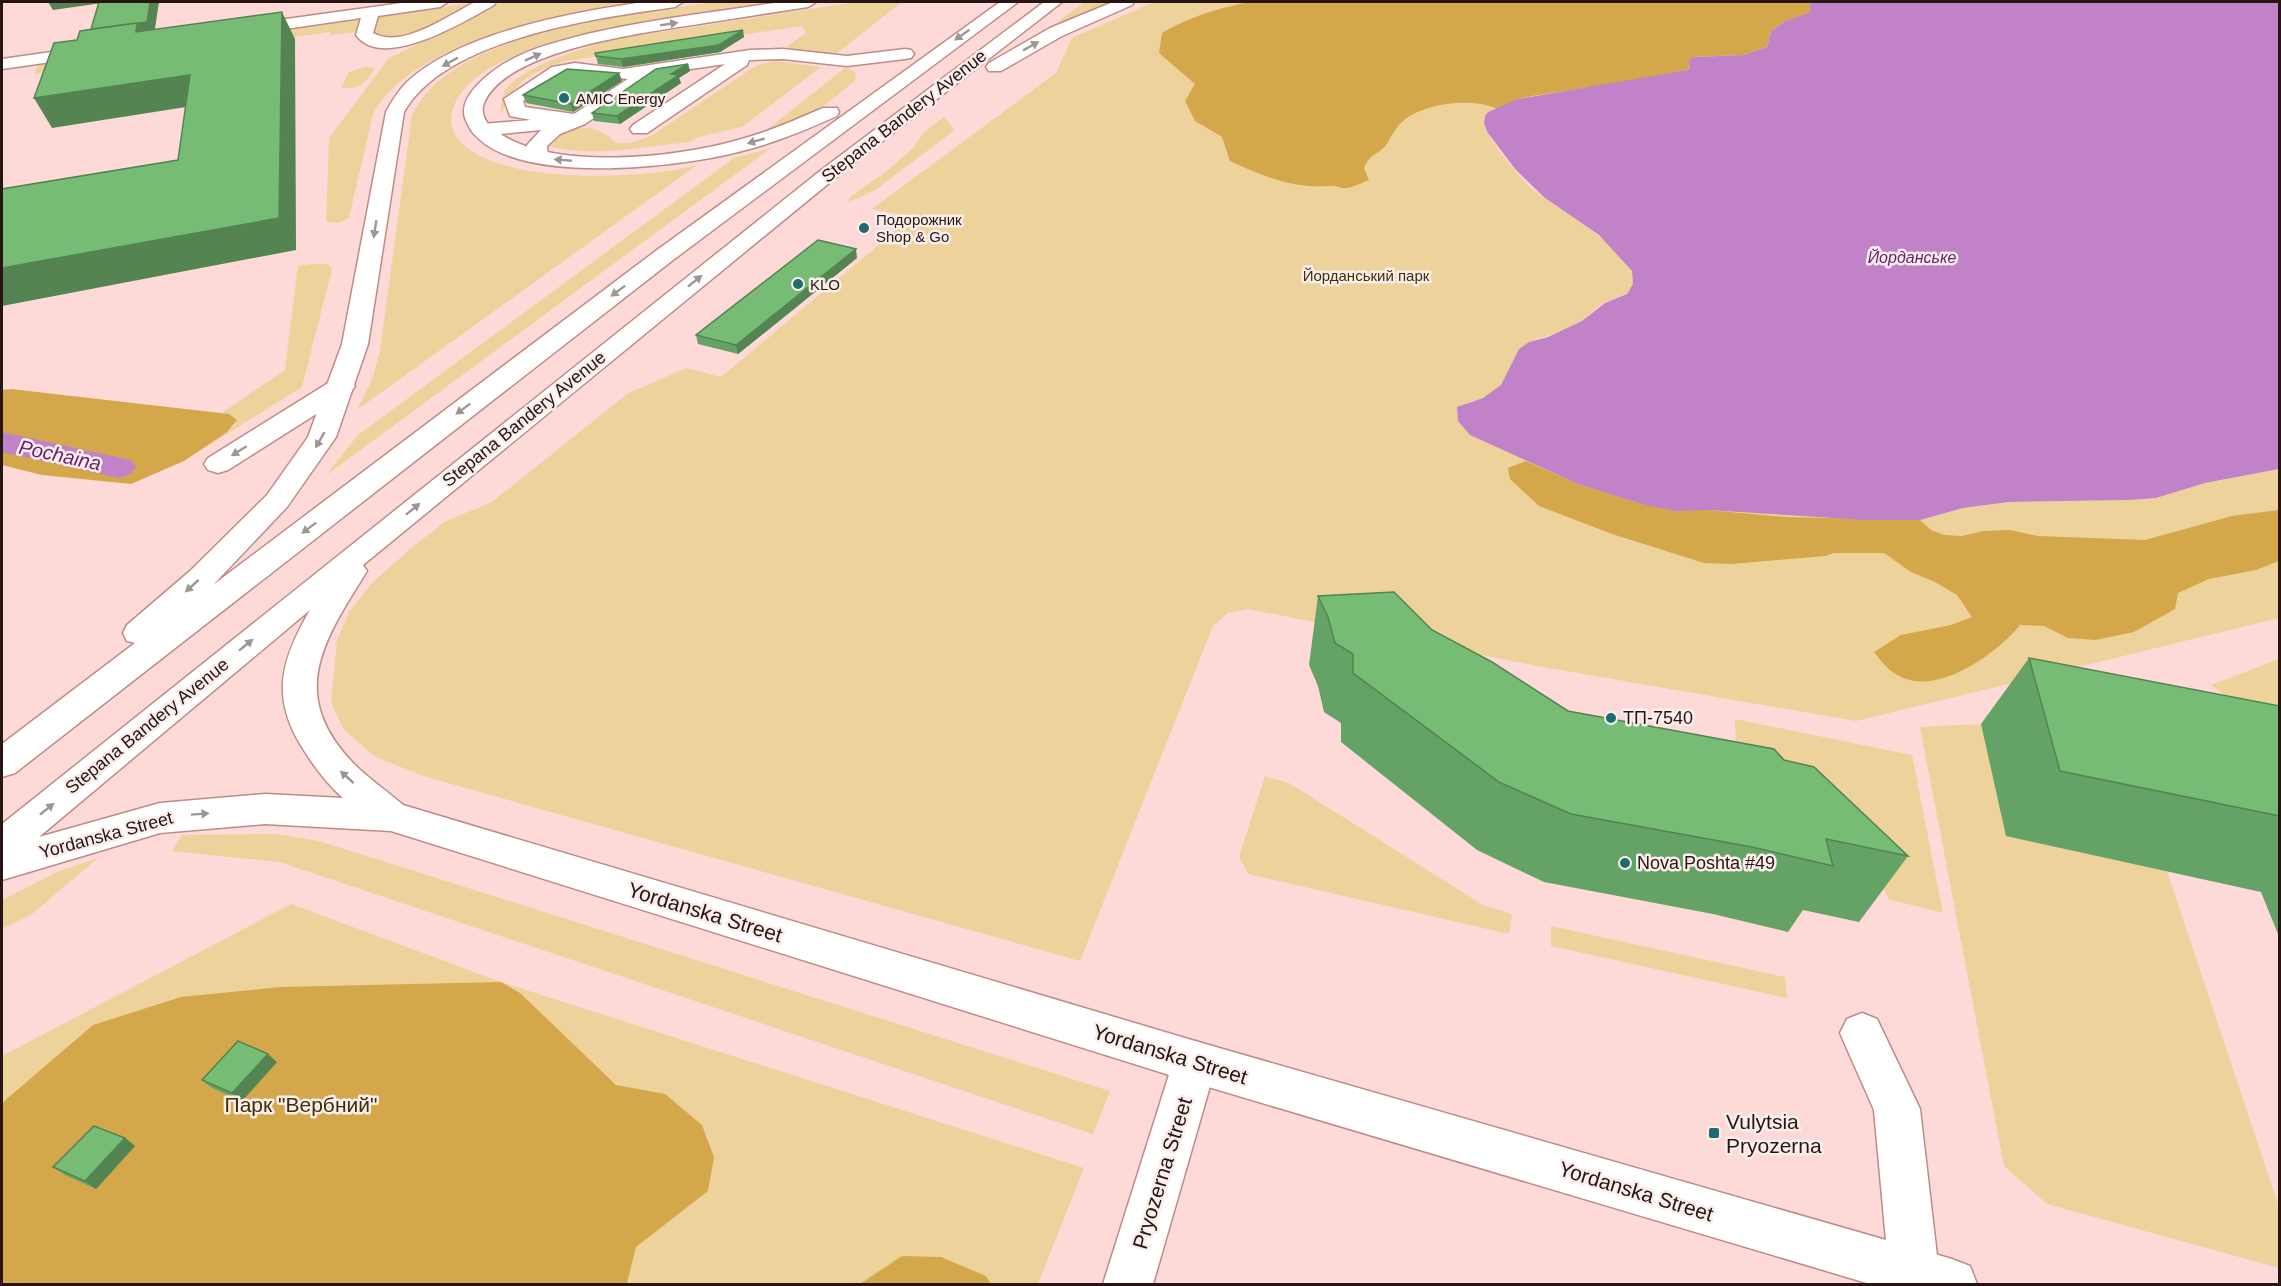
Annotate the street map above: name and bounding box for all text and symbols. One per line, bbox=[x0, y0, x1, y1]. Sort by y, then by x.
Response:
one-way arrow bbox=[660, 20, 679, 29]
one-way arrow bbox=[955, 29, 970, 41]
one-way arrow bbox=[1023, 41, 1040, 51]
street label: Stepana Bandery Avenue bbox=[818, 45, 990, 187]
one-way arrow bbox=[524, 51, 542, 61]
one-way arrow bbox=[441, 57, 458, 67]
place label: AMIC Energy bbox=[576, 90, 666, 107]
marker: AMIC Energy bbox=[557, 91, 571, 105]
one-way arrow bbox=[747, 137, 765, 146]
one-way arrow bbox=[553, 156, 572, 165]
place label: Подорожник Shop & Go bbox=[876, 211, 962, 245]
one-way arrow bbox=[371, 220, 380, 239]
marker: Подорожник Shop & Go bbox=[857, 221, 871, 235]
water label: Йорданське bbox=[1868, 248, 1956, 266]
park label: Йорданський парк bbox=[1303, 267, 1430, 284]
one-way arrow bbox=[688, 275, 703, 288]
place label: KLO bbox=[810, 276, 840, 293]
marker: KLO bbox=[791, 277, 805, 291]
one-way arrow bbox=[610, 284, 626, 297]
street label: Stepana Bandery Avenue bbox=[438, 347, 610, 491]
one-way arrow bbox=[456, 403, 471, 415]
one-way arrow bbox=[314, 432, 325, 448]
water label: Pochaina bbox=[17, 436, 103, 474]
one-way arrow bbox=[231, 445, 247, 456]
one-way arrow bbox=[405, 503, 420, 516]
one-way arrow bbox=[301, 522, 317, 534]
one-way arrow bbox=[185, 579, 200, 592]
one-way arrow bbox=[238, 639, 253, 652]
street label: Stepana Bandery Avenue bbox=[61, 654, 233, 798]
place label: ТП-7540 bbox=[1623, 708, 1693, 728]
marker: ТП-7540 bbox=[1604, 711, 1618, 725]
one-way arrow bbox=[340, 771, 355, 784]
one-way arrow bbox=[39, 802, 55, 815]
street label: Yordanska Street bbox=[37, 808, 175, 862]
one-way arrow bbox=[191, 809, 210, 818]
place label: Nova Poshta #49 bbox=[1637, 853, 1775, 873]
marker: Nova Poshta #49 bbox=[1618, 856, 1632, 870]
street label: Yordanska Street bbox=[625, 878, 785, 946]
street label: Yordanska Street bbox=[1090, 1020, 1250, 1088]
park label: Парк "Вербний" bbox=[225, 1093, 377, 1116]
street label: Pryozerna Street bbox=[1128, 1094, 1196, 1252]
place label: Vulytsia Pryozerna bbox=[1726, 1110, 1822, 1157]
marker: Vulytsia Pryozerna bbox=[1707, 1126, 1721, 1140]
street label: Yordanska Street bbox=[1556, 1157, 1716, 1225]

